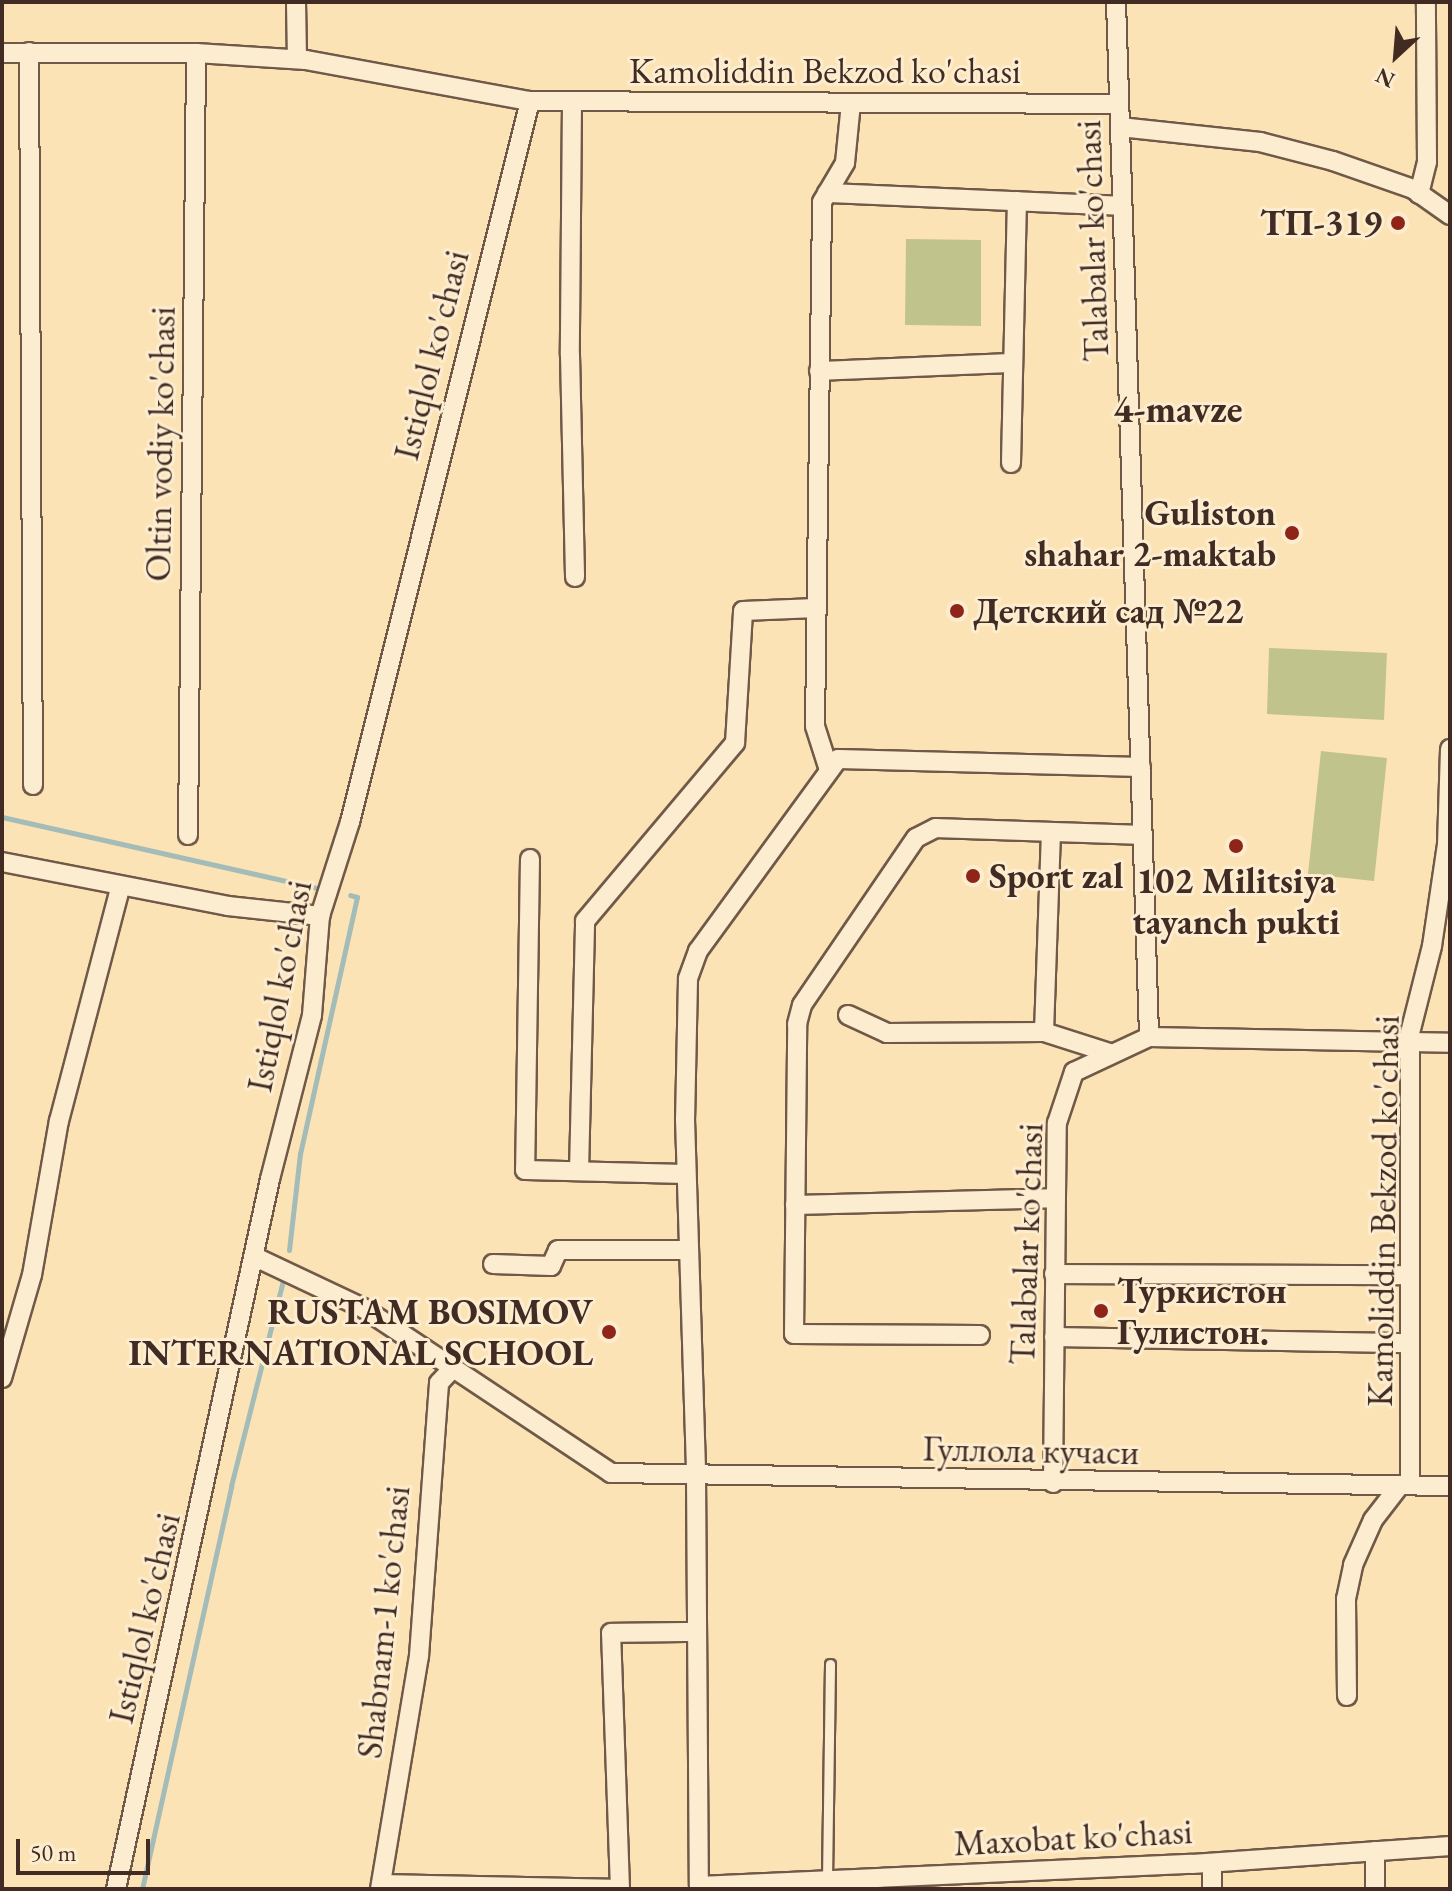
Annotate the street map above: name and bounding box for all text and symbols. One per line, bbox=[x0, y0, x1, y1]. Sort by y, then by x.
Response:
north arrow bbox=[1356, 16, 1436, 96]
street label: Kamoliddin Bekzod ko'chasi bbox=[629, 49, 1021, 93]
text: N bbox=[1371, 61, 1400, 95]
street label: Talabalar ko'chasi bbox=[1066, 119, 1118, 363]
place label: ТП-319 bbox=[1260, 201, 1382, 245]
marker: ТП-319 bbox=[1389, 214, 1407, 232]
street label: Istiqlol ko'chasi bbox=[384, 246, 478, 464]
street label: Oltin vodiy ko'chasi bbox=[136, 306, 184, 582]
district label: 4-mavze bbox=[1113, 386, 1243, 432]
place label: Guliston shahar 2-maktab bbox=[1024, 490, 1276, 575]
marker: Guliston shahar 2-maktab bbox=[1283, 524, 1301, 542]
place label: Детский сад №22 bbox=[973, 589, 1244, 633]
marker: Детский сад №22 bbox=[948, 602, 966, 620]
marker: 102 Militsiya tayanch pukti bbox=[1227, 837, 1245, 855]
place label: Sport zal bbox=[989, 854, 1123, 898]
place label: 102 Militsiya tayanch pukti bbox=[1132, 858, 1340, 943]
marker: Sport zal bbox=[964, 867, 982, 885]
street label: Istiqlol ko'chasi bbox=[237, 877, 321, 1095]
street label: Kamoliddin Bekzod ko'chasi bbox=[1358, 1015, 1408, 1407]
street label: Talabalar ko'chasi bbox=[1000, 1122, 1052, 1366]
place label: Туркистон Гулистон. bbox=[1117, 1268, 1287, 1353]
place label: RUSTAM BOSIMOV INTERNATIONAL SCHOOL bbox=[129, 1289, 593, 1374]
marker: Туркистон Гулистон. bbox=[1092, 1302, 1110, 1320]
marker: RUSTAM BOSIMOV INTERNATIONAL SCHOOL bbox=[600, 1323, 618, 1341]
street label: Гуллола кучаси bbox=[922, 1427, 1140, 1473]
street label: Shabnam-1 ko'chasi bbox=[347, 1484, 419, 1760]
street label: Istiqlol ko'chasi bbox=[99, 1509, 189, 1727]
street label: Maxobat ko'chasi bbox=[952, 1809, 1194, 1865]
scale bar bbox=[20, 1823, 154, 1873]
text: 50 m bbox=[30, 1837, 77, 1868]

